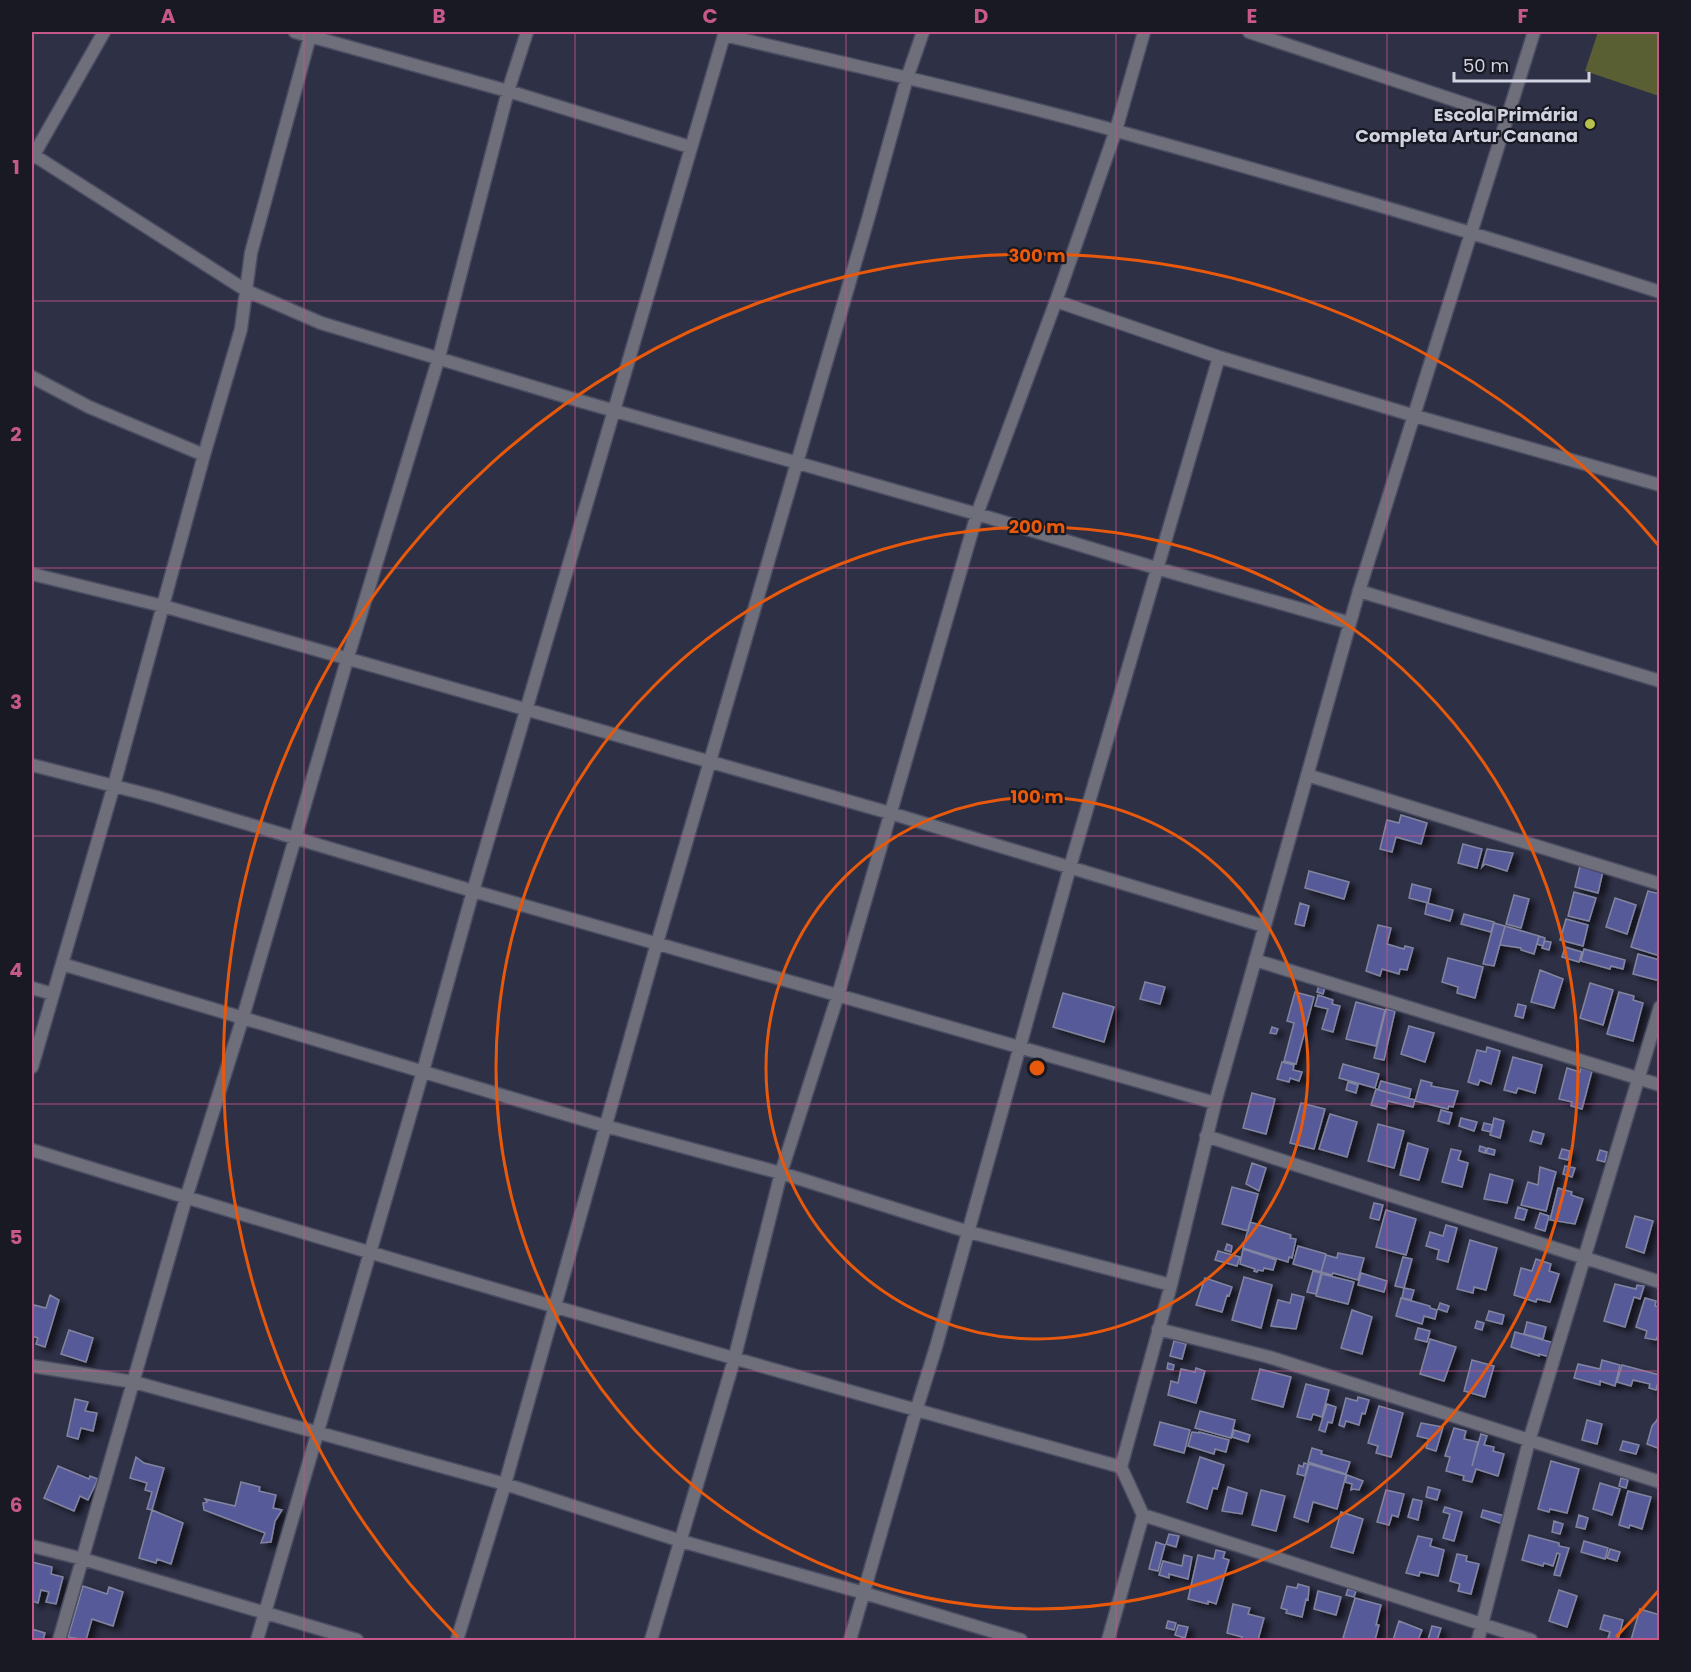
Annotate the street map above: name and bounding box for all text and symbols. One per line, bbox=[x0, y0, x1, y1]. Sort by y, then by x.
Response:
text: A bbox=[161, 2, 176, 30]
text: B bbox=[432, 2, 446, 30]
text: C bbox=[702, 2, 718, 30]
text: D bbox=[974, 2, 988, 30]
text: E bbox=[1247, 2, 1257, 30]
text: F bbox=[1518, 2, 1529, 30]
scale bar bbox=[1454, 45, 1589, 83]
text: 50 m bbox=[1463, 53, 1509, 78]
place label: Escola Primária Completa Artur Canana bbox=[1355, 102, 1578, 148]
marker: Escola Primária Completa Artur Canana bbox=[1583, 117, 1597, 131]
text: 1 bbox=[12, 153, 20, 181]
text: 300 m bbox=[1008, 243, 1066, 268]
text: 2 bbox=[10, 420, 22, 448]
text: 200 m bbox=[1009, 514, 1065, 539]
text: 3 bbox=[10, 688, 22, 716]
text: 100 m bbox=[1010, 784, 1064, 809]
text: 4 bbox=[9, 956, 23, 984]
centre of rings bbox=[1027, 1058, 1047, 1078]
text: 5 bbox=[10, 1223, 23, 1251]
text: 6 bbox=[10, 1491, 22, 1519]

